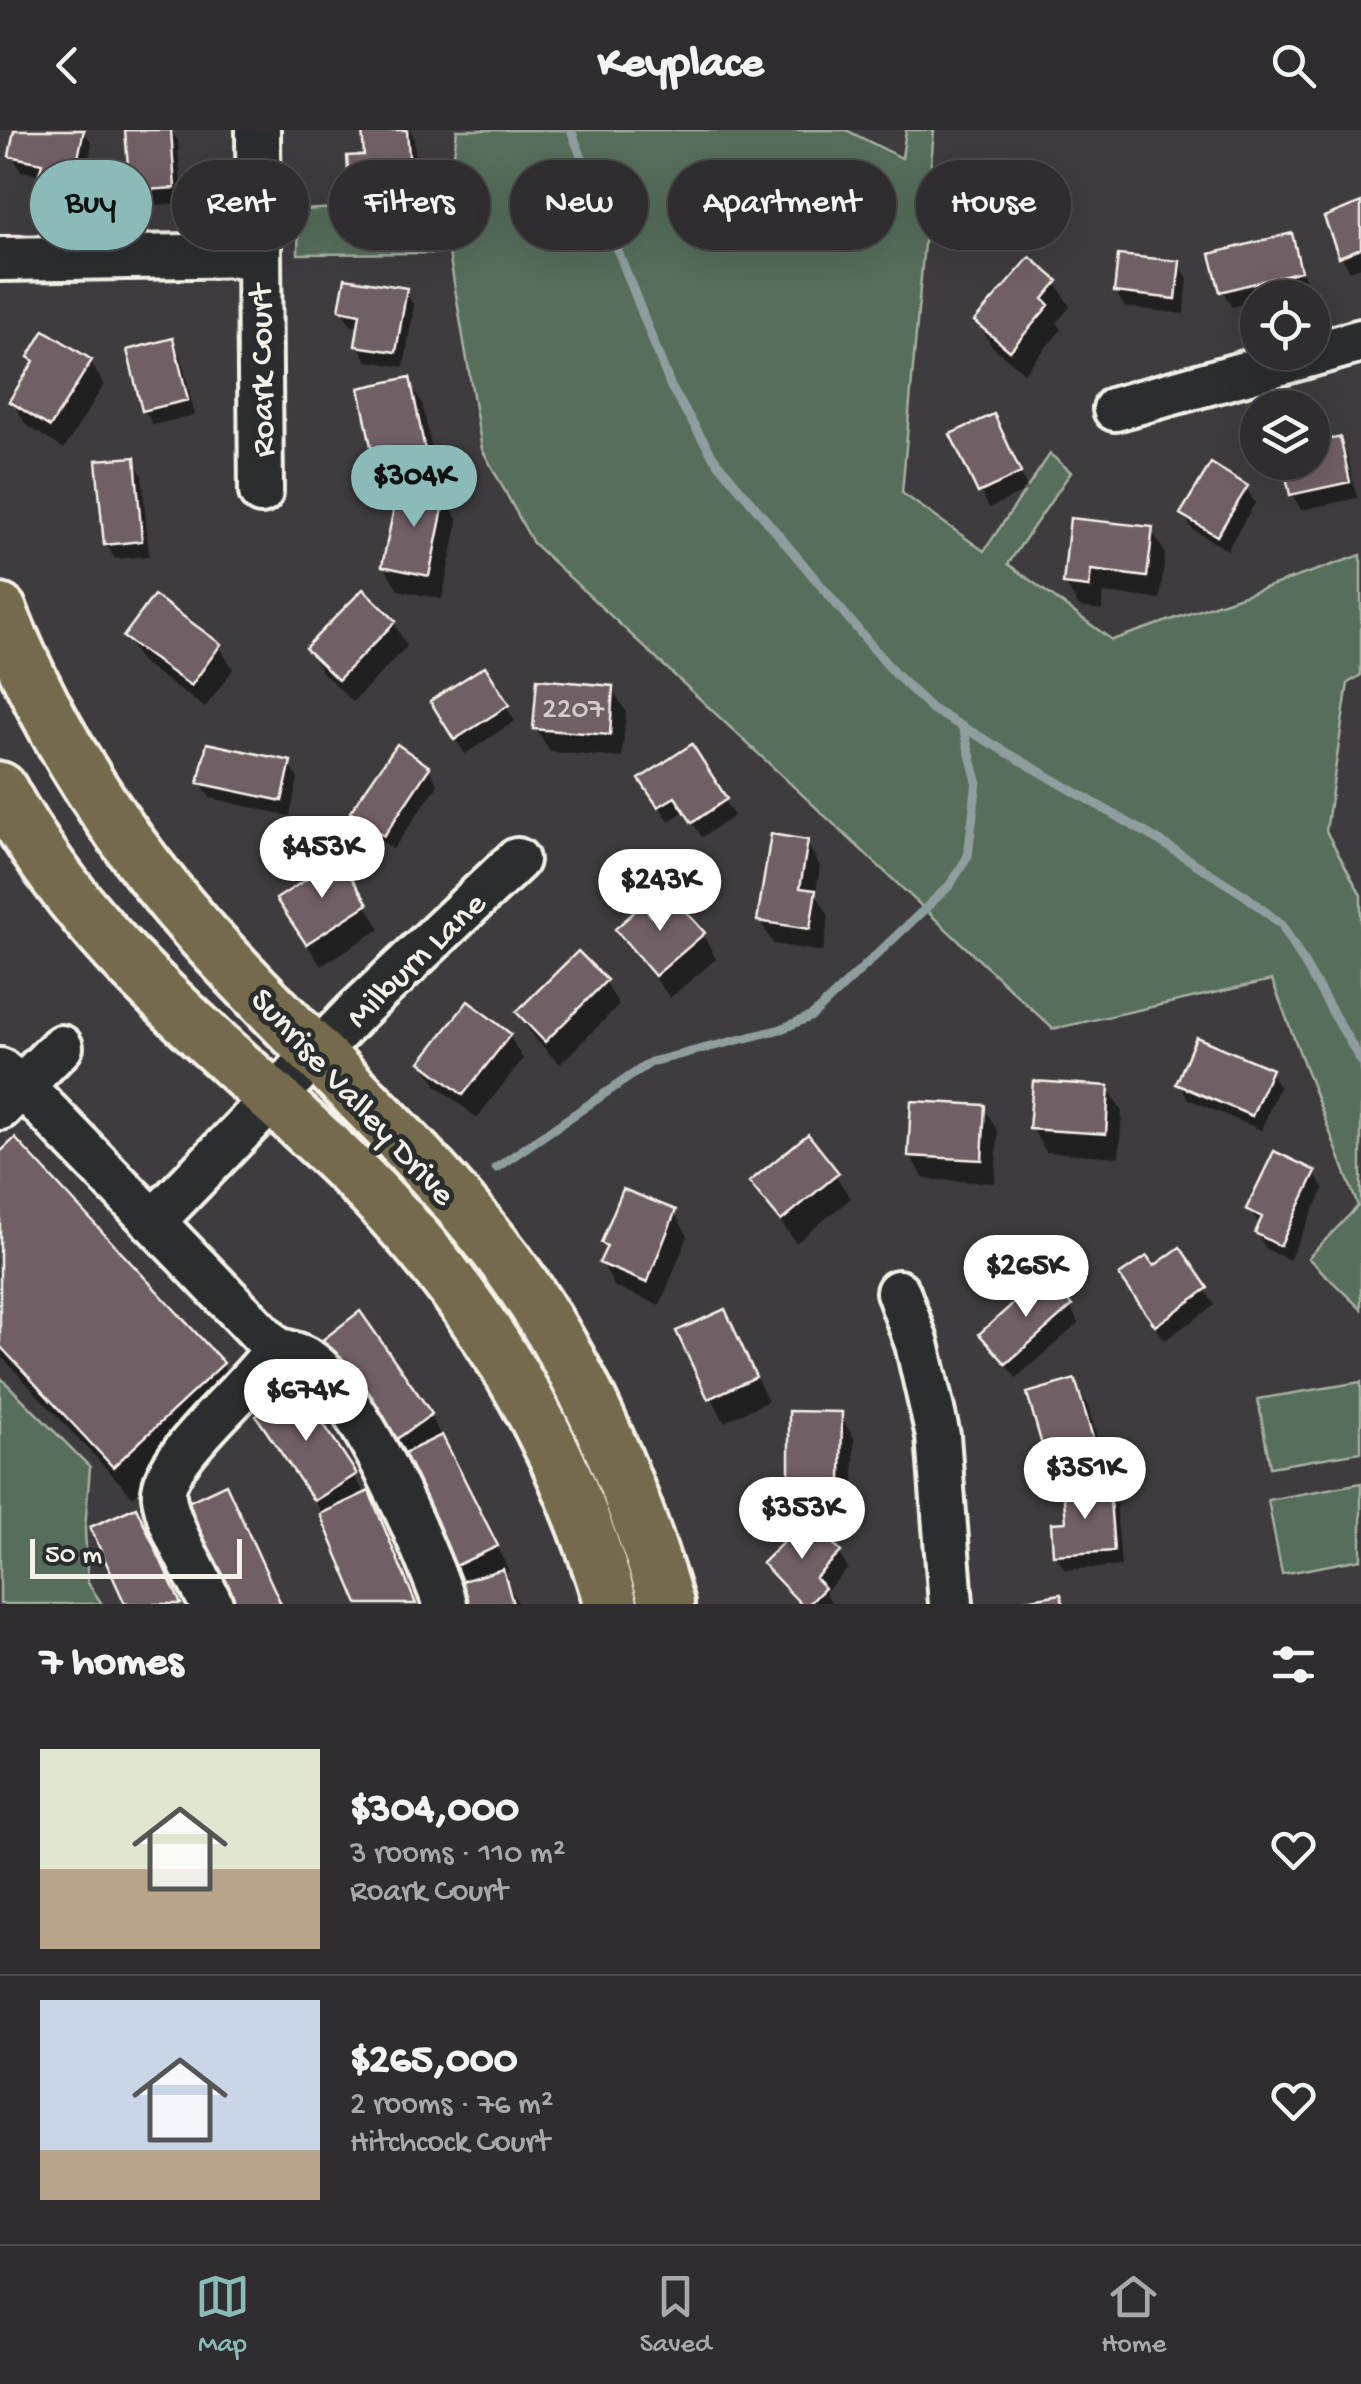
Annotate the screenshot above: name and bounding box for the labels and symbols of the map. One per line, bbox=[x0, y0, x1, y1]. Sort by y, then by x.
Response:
street label: Roark Court bbox=[242, 282, 287, 457]
pin: $304K bbox=[344, 445, 484, 530]
house number: 2207 bbox=[542, 694, 605, 729]
pin: $453K bbox=[252, 816, 392, 901]
pin: $243K bbox=[590, 849, 730, 934]
street label: Milburn Lane bbox=[339, 884, 497, 1039]
street label: Sunrise Valley Drive bbox=[240, 981, 463, 1217]
pin: $265K bbox=[956, 1235, 1096, 1320]
pin: $674K bbox=[236, 1359, 376, 1444]
pin: $351K bbox=[1015, 1437, 1155, 1522]
pin: $353K bbox=[732, 1477, 872, 1562]
scale bar bbox=[30, 1534, 242, 1578]

